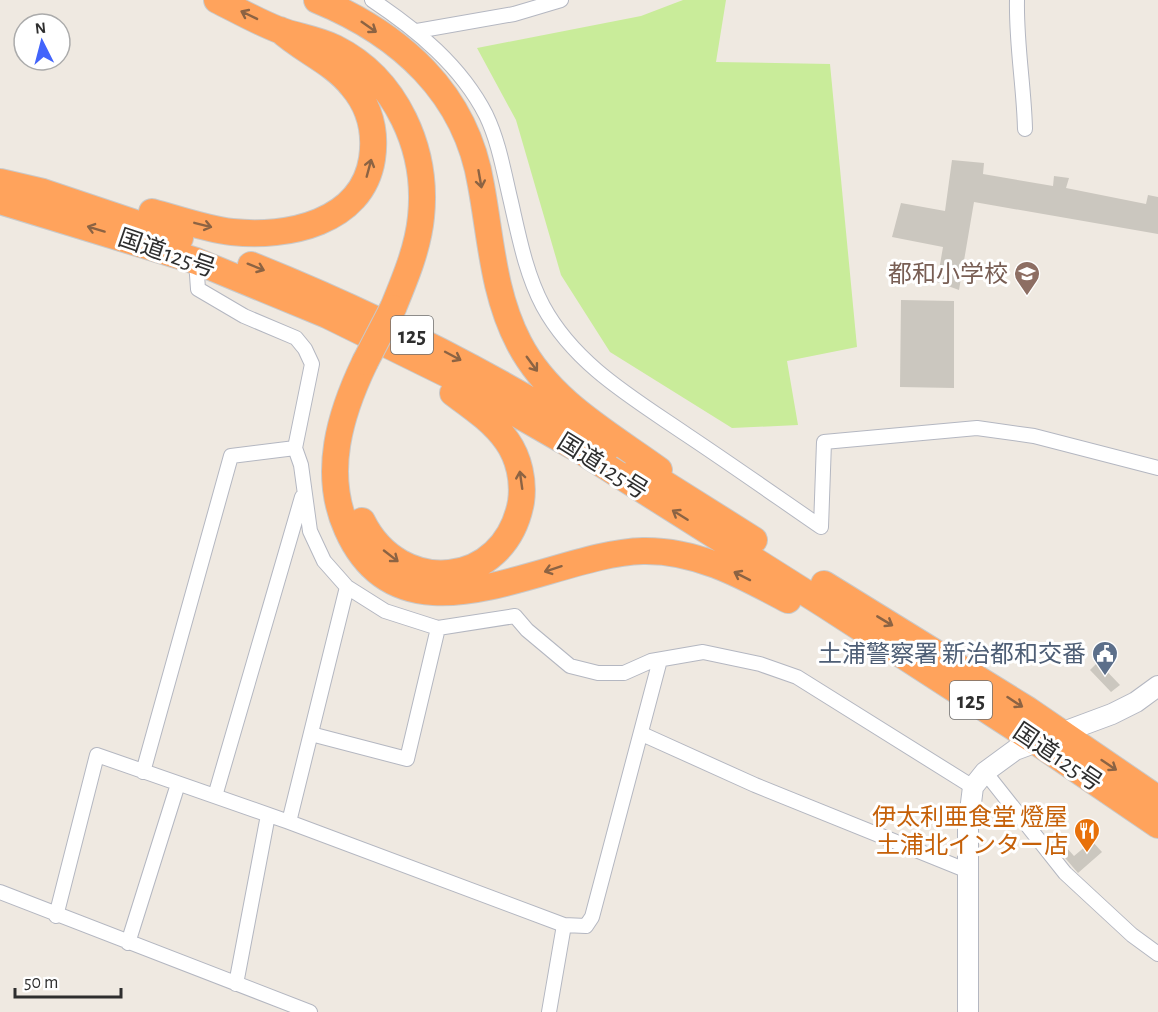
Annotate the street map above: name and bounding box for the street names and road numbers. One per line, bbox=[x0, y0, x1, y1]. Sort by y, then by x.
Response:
street label: 国道125号 bbox=[115, 224, 219, 282]
road number: 125 bbox=[391, 316, 433, 354]
street label: 国道125号 bbox=[553, 428, 653, 504]
road number: 125 bbox=[950, 681, 992, 719]
street label: 国道125号 bbox=[1009, 718, 1107, 796]

